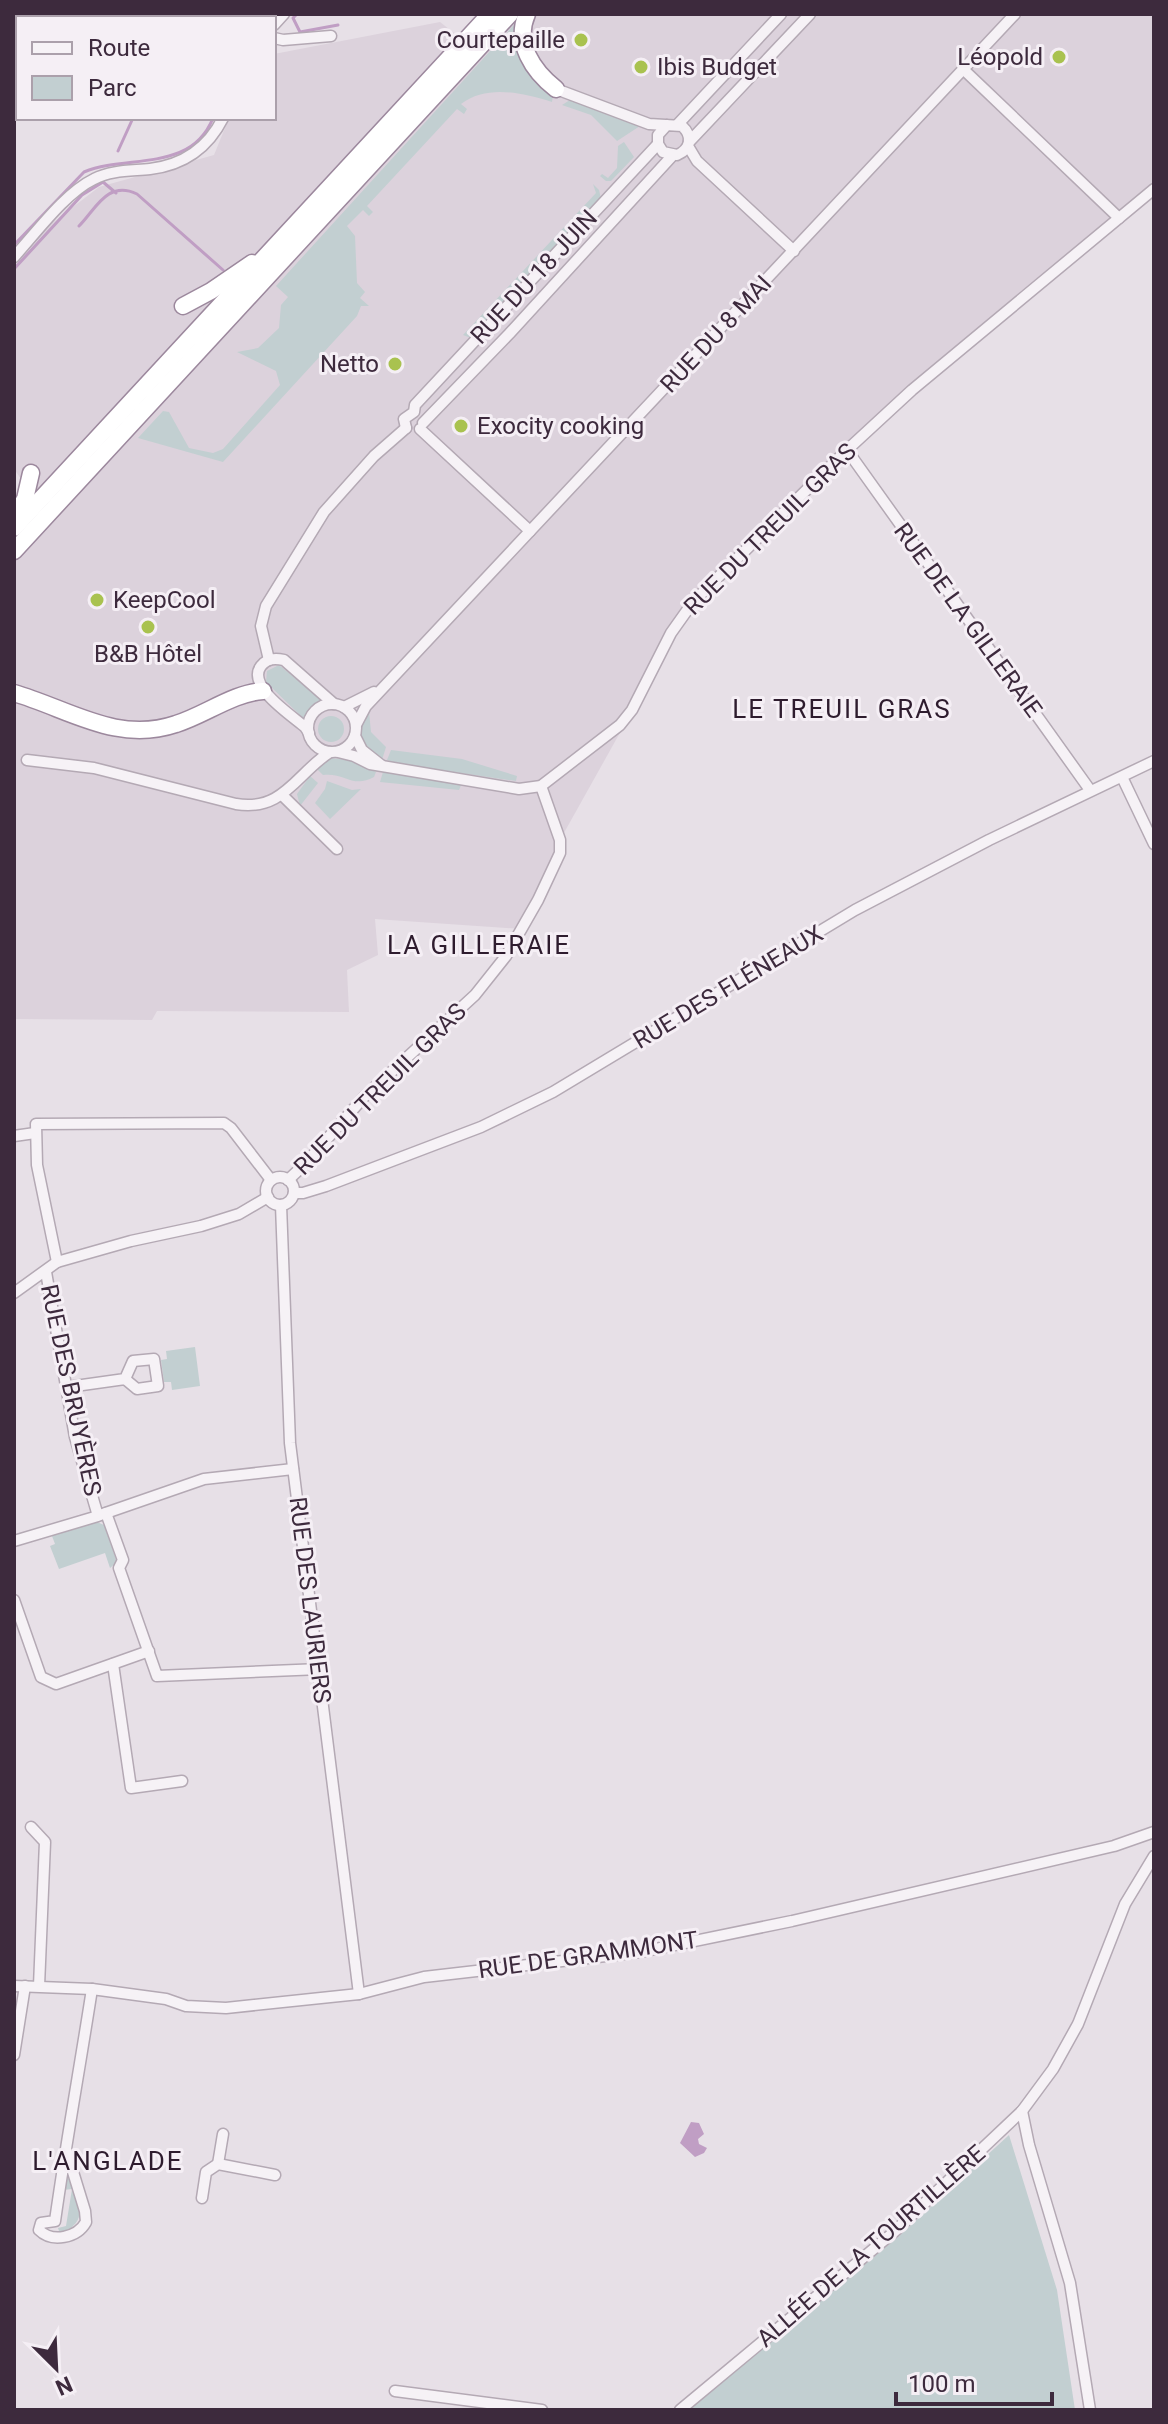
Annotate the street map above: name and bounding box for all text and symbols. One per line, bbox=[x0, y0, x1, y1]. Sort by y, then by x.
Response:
legend bbox=[16, 16, 276, 120]
place label: Courtepaille bbox=[436, 26, 565, 54]
marker: Courtepaille bbox=[572, 31, 590, 49]
text: Route bbox=[88, 34, 150, 62]
place label: Léopold bbox=[957, 43, 1043, 71]
marker: Léopold bbox=[1050, 48, 1068, 66]
place label: Ibis Budget bbox=[657, 53, 777, 81]
marker: Ibis Budget bbox=[632, 58, 650, 76]
text: Parc bbox=[88, 74, 137, 102]
street label: RUE DU 18 JUIN bbox=[465, 204, 603, 350]
street label: RUE DU 8 MAI bbox=[655, 270, 777, 398]
place label: Netto bbox=[320, 350, 379, 378]
marker: Netto bbox=[386, 355, 404, 373]
place label: Exocity cooking bbox=[477, 412, 644, 440]
marker: Exocity cooking bbox=[452, 417, 470, 435]
street label: RUE DU TREUIL GRAS bbox=[678, 437, 862, 621]
street label: RUE DE LA GILLERAIE bbox=[888, 518, 1048, 722]
place label: KeepCool bbox=[113, 586, 216, 614]
marker: KeepCool bbox=[88, 591, 106, 609]
marker: B&B Hôtel bbox=[139, 618, 157, 636]
place label: B&B Hôtel bbox=[94, 640, 202, 668]
district label: LE TREUIL GRAS bbox=[732, 694, 952, 724]
street label: RUE DES FLÉNEAUX bbox=[628, 919, 828, 1055]
district label: LA GILLERAIE bbox=[387, 930, 571, 960]
street label: RUE DU TREUIL GRAS bbox=[288, 997, 472, 1181]
street label: RUE DES BRUYÈRES bbox=[35, 1282, 107, 1498]
street label: RUE DES LAURIERS bbox=[283, 1495, 337, 1705]
street label: RUE DE GRAMMONT bbox=[476, 1926, 700, 1984]
street label: ALLÉE DE LA TOURTILLÈRE bbox=[751, 2139, 991, 2353]
district label: L'ANGLADE bbox=[32, 2146, 184, 2176]
north arrow bbox=[16, 2328, 96, 2408]
scale bar bbox=[896, 2356, 1052, 2406]
text: 100 m bbox=[908, 2370, 975, 2398]
text: N bbox=[52, 2371, 76, 2400]

